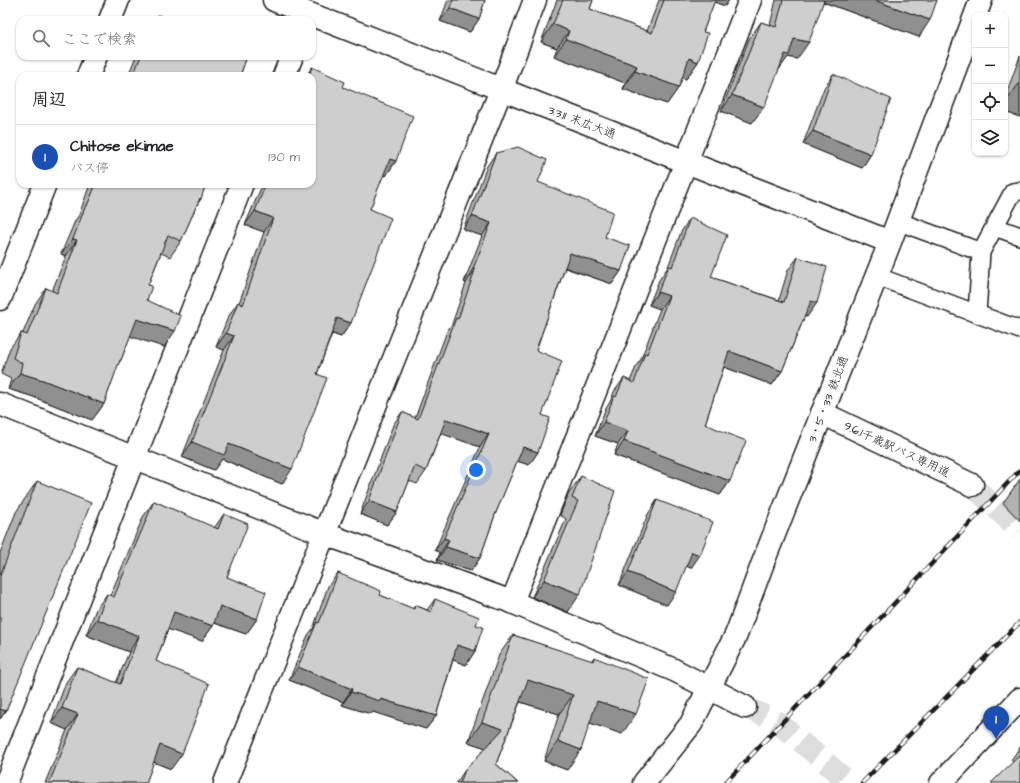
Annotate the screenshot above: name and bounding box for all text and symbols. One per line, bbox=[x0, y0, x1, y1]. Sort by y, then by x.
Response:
map controls bbox=[972, 12, 1008, 156]
button: + bbox=[972, 12, 1008, 48]
search box bbox=[16, 16, 316, 60]
icon: search bbox=[30, 27, 52, 49]
text: ここで検索 bbox=[62, 29, 137, 50]
button: − bbox=[972, 48, 1008, 84]
button: locate bbox=[972, 84, 1008, 120]
text: 周辺 bbox=[32, 88, 66, 112]
street label: 3.3.11 末広大通 bbox=[545, 102, 618, 143]
button: layers bbox=[972, 120, 1008, 156]
text: Chitose ekimae bbox=[70, 136, 174, 157]
text: 1 bbox=[44, 148, 46, 166]
text: 130 m bbox=[268, 148, 300, 166]
text: バス停 bbox=[70, 159, 109, 177]
street label: 3・5・33 鉄北通 bbox=[804, 353, 853, 445]
street label: 9.6.1千歳駅バス専用道 bbox=[841, 417, 953, 482]
your location bbox=[466, 460, 486, 480]
pin: 1 bbox=[983, 706, 1009, 739]

